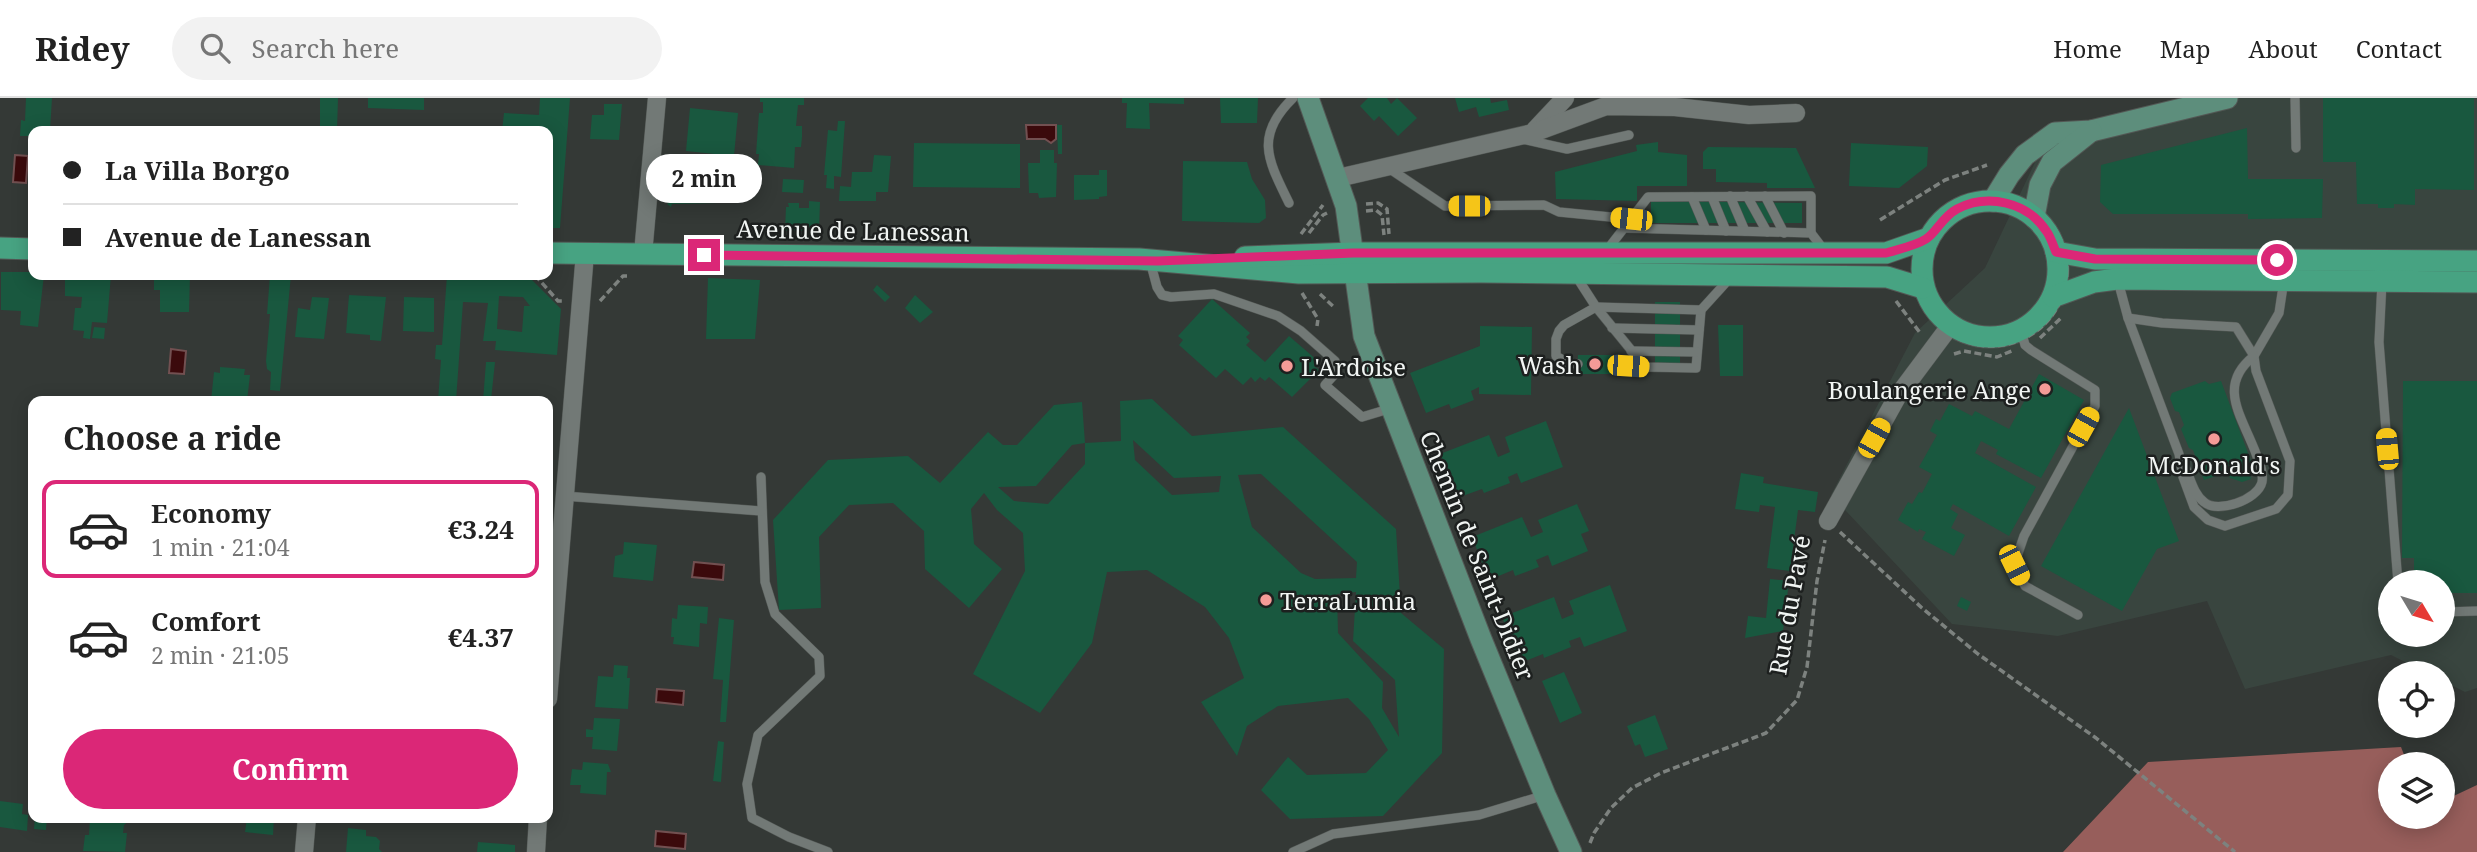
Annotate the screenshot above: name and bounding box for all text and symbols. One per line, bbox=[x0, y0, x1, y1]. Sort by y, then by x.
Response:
search box bbox=[172, 17, 662, 80]
text: Ridey bbox=[35, 26, 130, 71]
icon: search bbox=[196, 29, 234, 67]
text: Search here bbox=[252, 30, 399, 66]
text: Home bbox=[2053, 32, 2122, 65]
text: Map bbox=[2160, 32, 2211, 65]
text: About bbox=[2249, 32, 2318, 65]
text: Contact bbox=[2356, 32, 2442, 65]
text: La Villa Borgo bbox=[105, 152, 290, 188]
callout: 2 min bbox=[646, 153, 762, 202]
text: 2 min bbox=[671, 162, 737, 194]
car bbox=[1449, 196, 1491, 217]
car bbox=[1610, 206, 1653, 232]
street label: Avenue de Lanessan bbox=[736, 211, 970, 249]
text: Avenue de Lanessan bbox=[105, 219, 371, 255]
route end bbox=[688, 239, 720, 271]
route start bbox=[2261, 244, 2293, 276]
place label: Wash bbox=[1518, 348, 1581, 381]
place label: L'Ardoise bbox=[1301, 350, 1406, 383]
car bbox=[1607, 354, 1650, 378]
marker: Wash bbox=[1587, 356, 1603, 372]
marker: L'Ardoise bbox=[1279, 358, 1295, 374]
place label: Boulangerie Ange bbox=[1828, 373, 2031, 406]
marker: Boulangerie Ange bbox=[2037, 381, 2053, 397]
car bbox=[2064, 404, 2103, 450]
car bbox=[1855, 415, 1894, 461]
text: Choose a ride bbox=[63, 416, 282, 459]
street label: Chemin de Saint-Didier bbox=[1413, 425, 1543, 685]
car bbox=[2375, 427, 2400, 471]
marker: McDonald's bbox=[2206, 431, 2222, 447]
place label: McDonald's bbox=[2148, 448, 2280, 481]
text: Economy bbox=[151, 495, 271, 531]
icon: car bbox=[67, 498, 130, 561]
text: €3.24 bbox=[448, 511, 514, 547]
text: 1 min · 21:04 bbox=[151, 531, 289, 563]
street label: Rue du Pavé bbox=[1761, 533, 1817, 677]
car bbox=[1996, 542, 2033, 588]
north arrow bbox=[2378, 570, 2455, 648]
map controls bbox=[2378, 570, 2455, 829]
place label: TerraLumia bbox=[1280, 584, 1416, 617]
marker: TerraLumia bbox=[1258, 592, 1274, 608]
text: Comfort bbox=[151, 603, 261, 639]
icon: car bbox=[67, 606, 130, 669]
text: €4.37 bbox=[448, 619, 514, 655]
text: 2 min · 21:05 bbox=[151, 639, 289, 671]
button: locate bbox=[2378, 661, 2455, 738]
button: Confirm bbox=[63, 729, 518, 809]
button: layers bbox=[2378, 752, 2455, 829]

